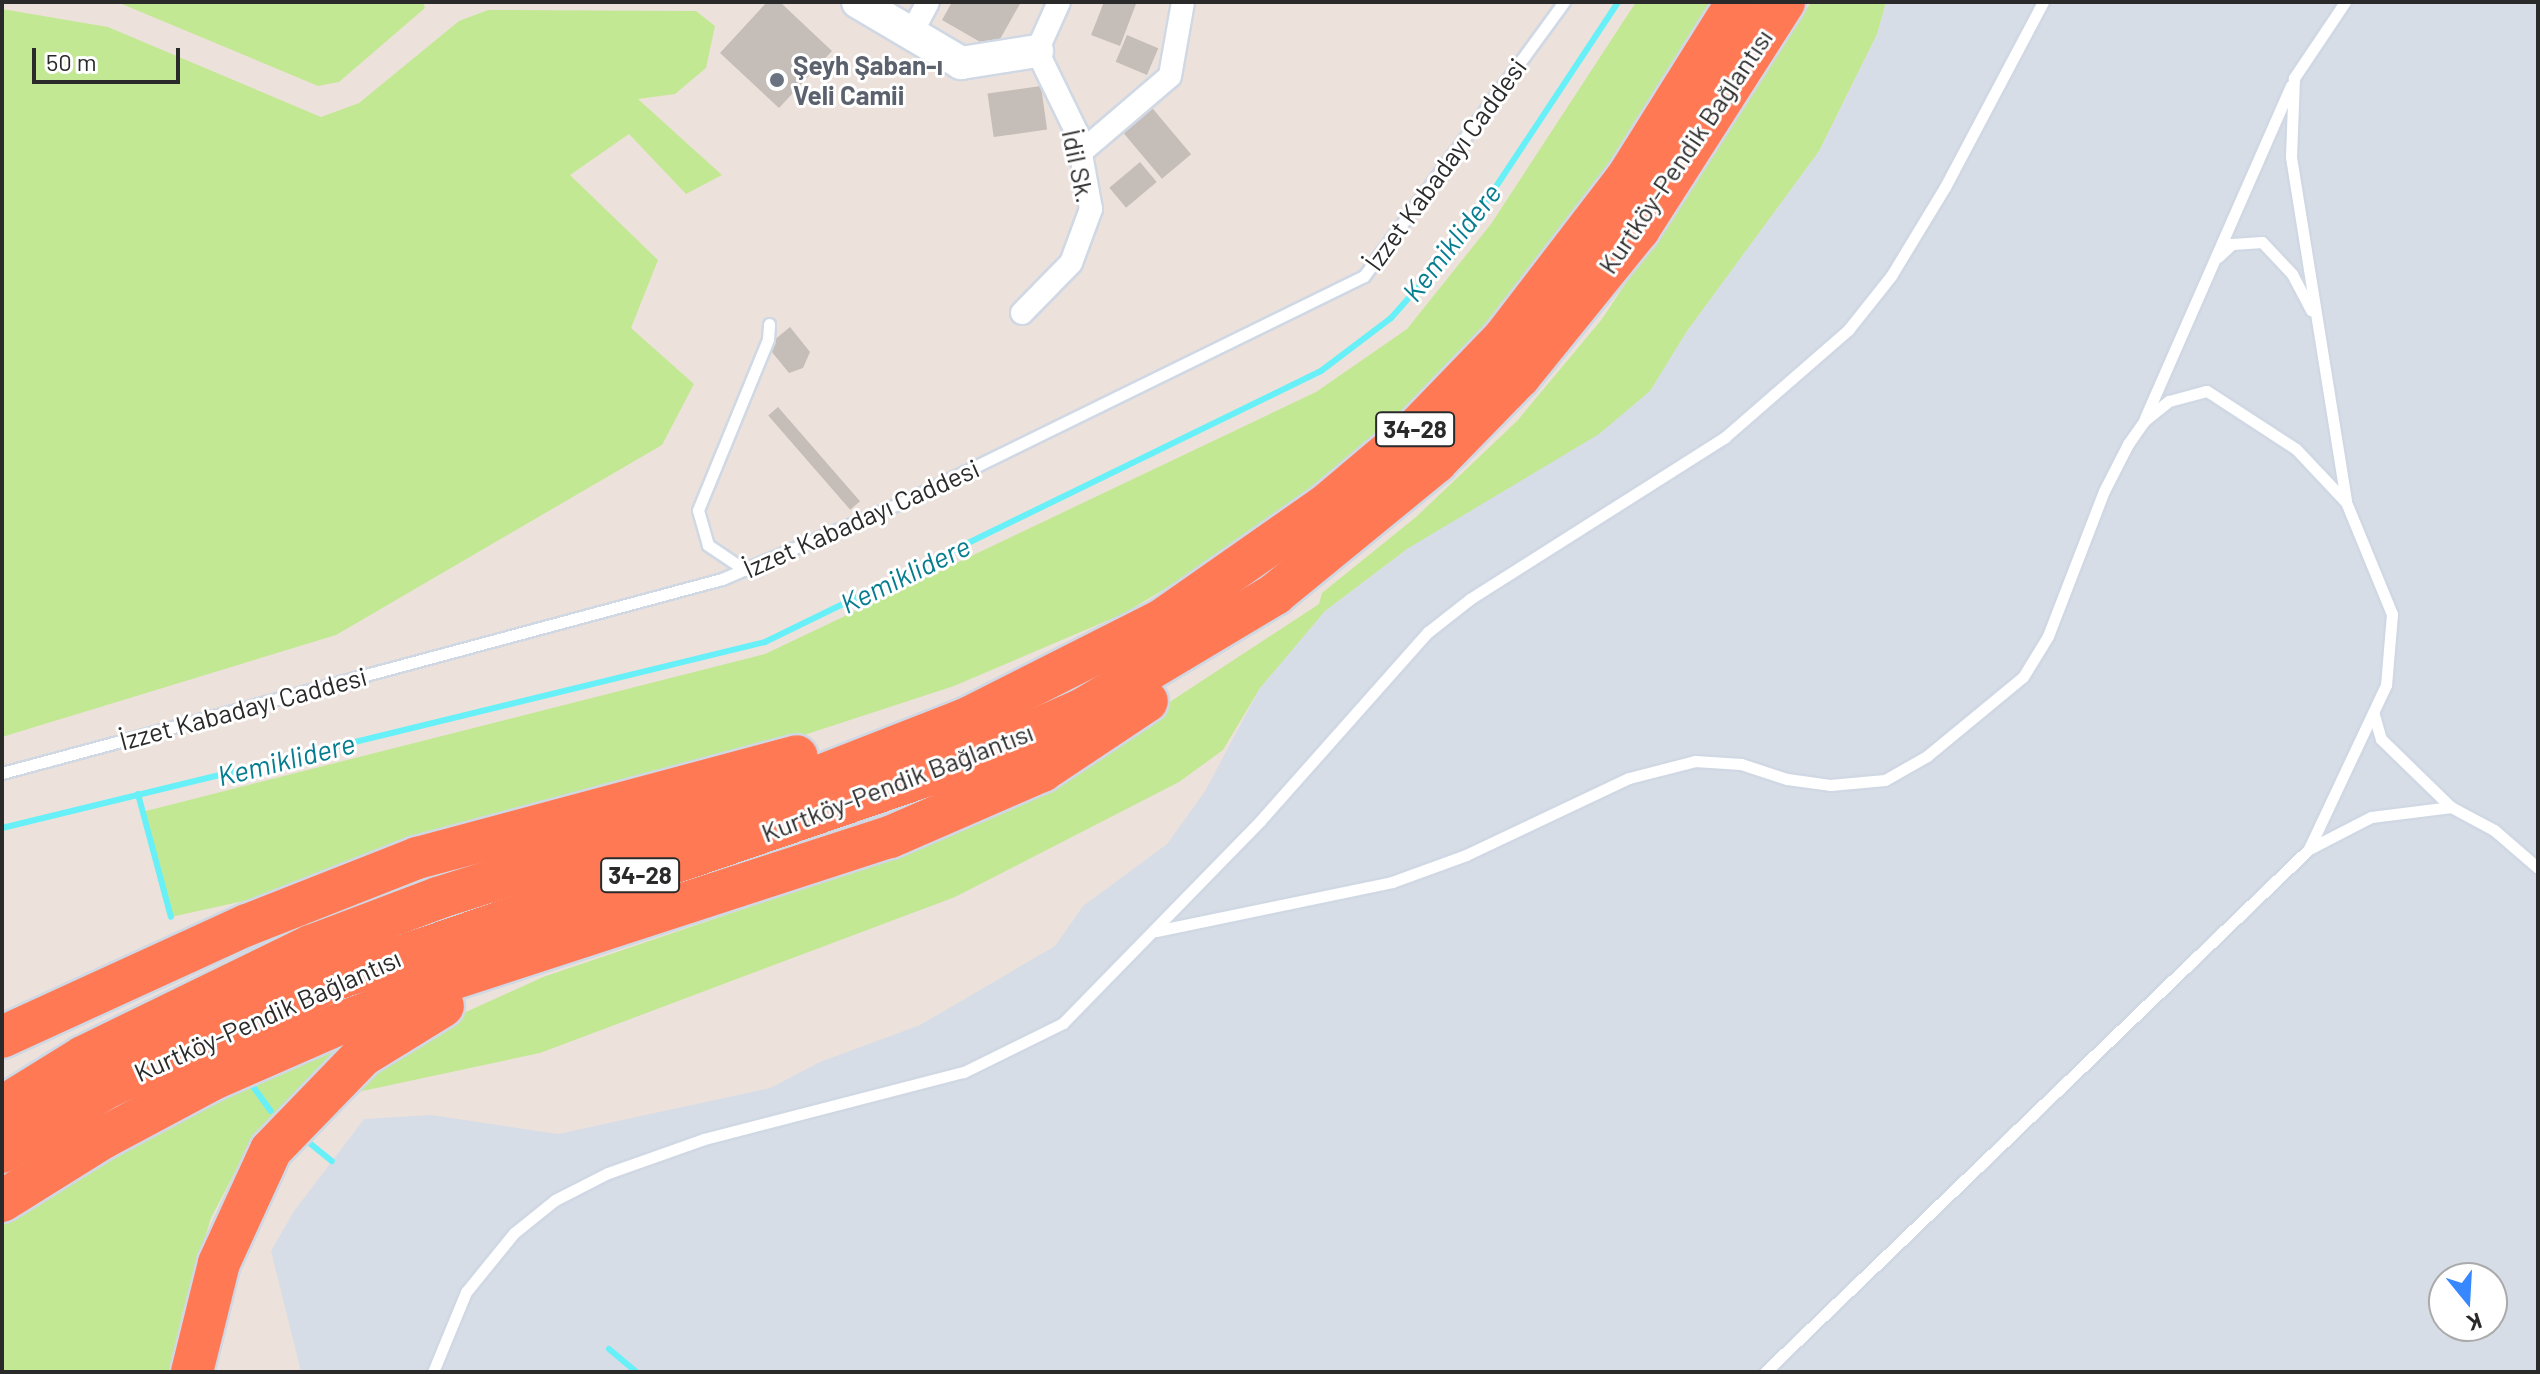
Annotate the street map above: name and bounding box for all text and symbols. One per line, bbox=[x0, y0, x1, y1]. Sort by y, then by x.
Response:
street label: Kurtköy-Pendik Bağlantısı bbox=[1592, 23, 1778, 279]
scale bar bbox=[36, 32, 184, 82]
text: 50 m bbox=[46, 47, 97, 76]
place label: Şeyh Şaban-ı Veli Camii bbox=[793, 49, 943, 110]
street label: İzzet Kabadayı Caddesi bbox=[1357, 52, 1533, 276]
marker: Şeyh Şaban-ı Veli Camii bbox=[768, 71, 786, 89]
street label: İdil Sk. bbox=[1056, 126, 1102, 206]
water label: Kemiklidere bbox=[1395, 176, 1507, 308]
road number: 34-28 bbox=[1375, 409, 1455, 449]
street label: İzzet Kabadayı Caddesi bbox=[738, 452, 984, 584]
water label: Kemiklidere bbox=[835, 528, 975, 620]
street label: İzzet Kabadayı Caddesi bbox=[116, 660, 370, 756]
street label: Kurtköy-Pendik Bağlantısı bbox=[757, 716, 1037, 848]
water label: Kemiklidere bbox=[214, 726, 358, 792]
road number: 34-28 bbox=[600, 855, 680, 895]
street label: Kurtköy-Pendik Bağlantısı bbox=[129, 942, 405, 1088]
north arrow bbox=[2428, 1262, 2508, 1342]
text: K bbox=[2464, 1308, 2485, 1337]

